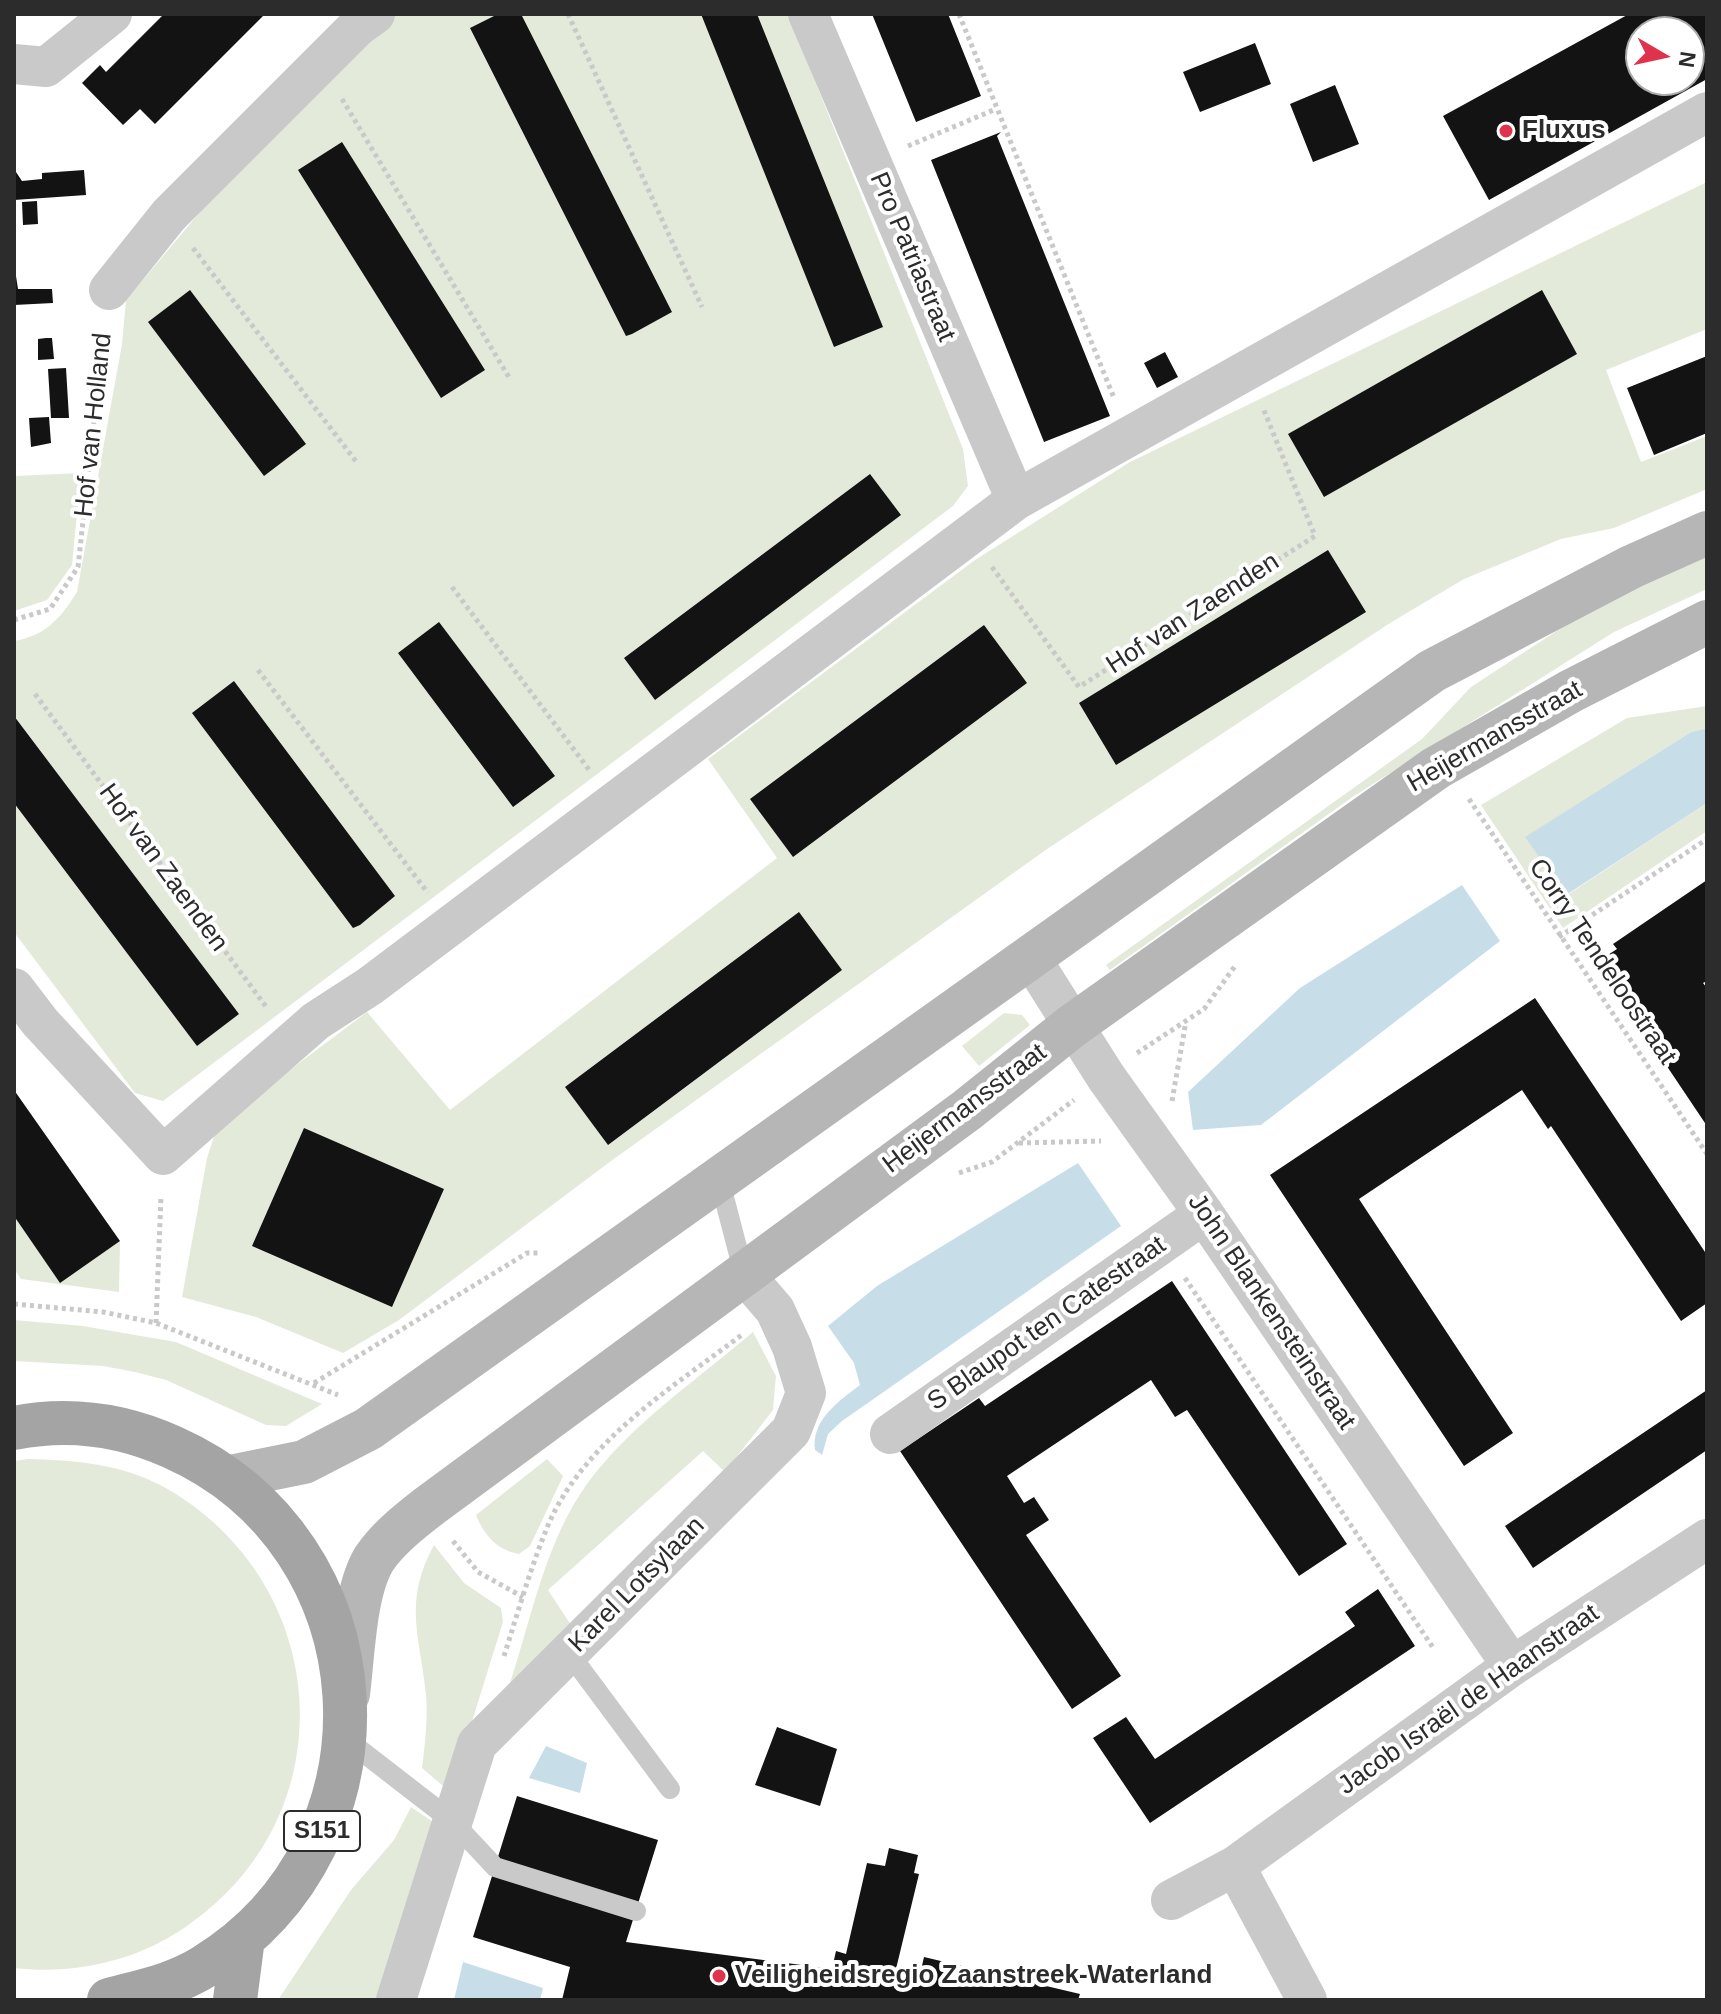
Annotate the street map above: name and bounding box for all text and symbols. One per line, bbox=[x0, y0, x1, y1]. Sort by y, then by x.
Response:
north arrow bbox=[1625, 16, 1705, 96]
text: N bbox=[1674, 50, 1701, 69]
place label: Fluxus bbox=[1522, 115, 1606, 147]
marker: Fluxus bbox=[1497, 122, 1515, 140]
street label: Pro Patriastraat bbox=[862, 168, 962, 346]
street label: Hof van Holland bbox=[69, 331, 119, 519]
street label: Hof van Zaenden bbox=[1101, 547, 1285, 681]
street label: Heijermansstraat bbox=[1402, 674, 1588, 800]
street label: Hof van Zaenden bbox=[92, 778, 234, 958]
street label: Corry Tendeloostraat bbox=[1522, 853, 1682, 1071]
street label: Heijermansstraat bbox=[877, 1037, 1053, 1181]
street label: John Blankensteinstraat bbox=[1180, 1188, 1362, 1436]
street label: S Blaupot ten Catestraat bbox=[922, 1230, 1172, 1418]
street label: Karel Lotsylaan bbox=[563, 1511, 711, 1659]
street label: Jacob Israël de Haanstraat bbox=[1333, 1598, 1605, 1802]
road number: S151 bbox=[284, 1811, 360, 1851]
place label: Veiligheidsregio Zaanstreek-Waterland bbox=[735, 1960, 1212, 1992]
marker: Veiligheidsregio Zaanstreek-Waterland bbox=[710, 1967, 728, 1985]

